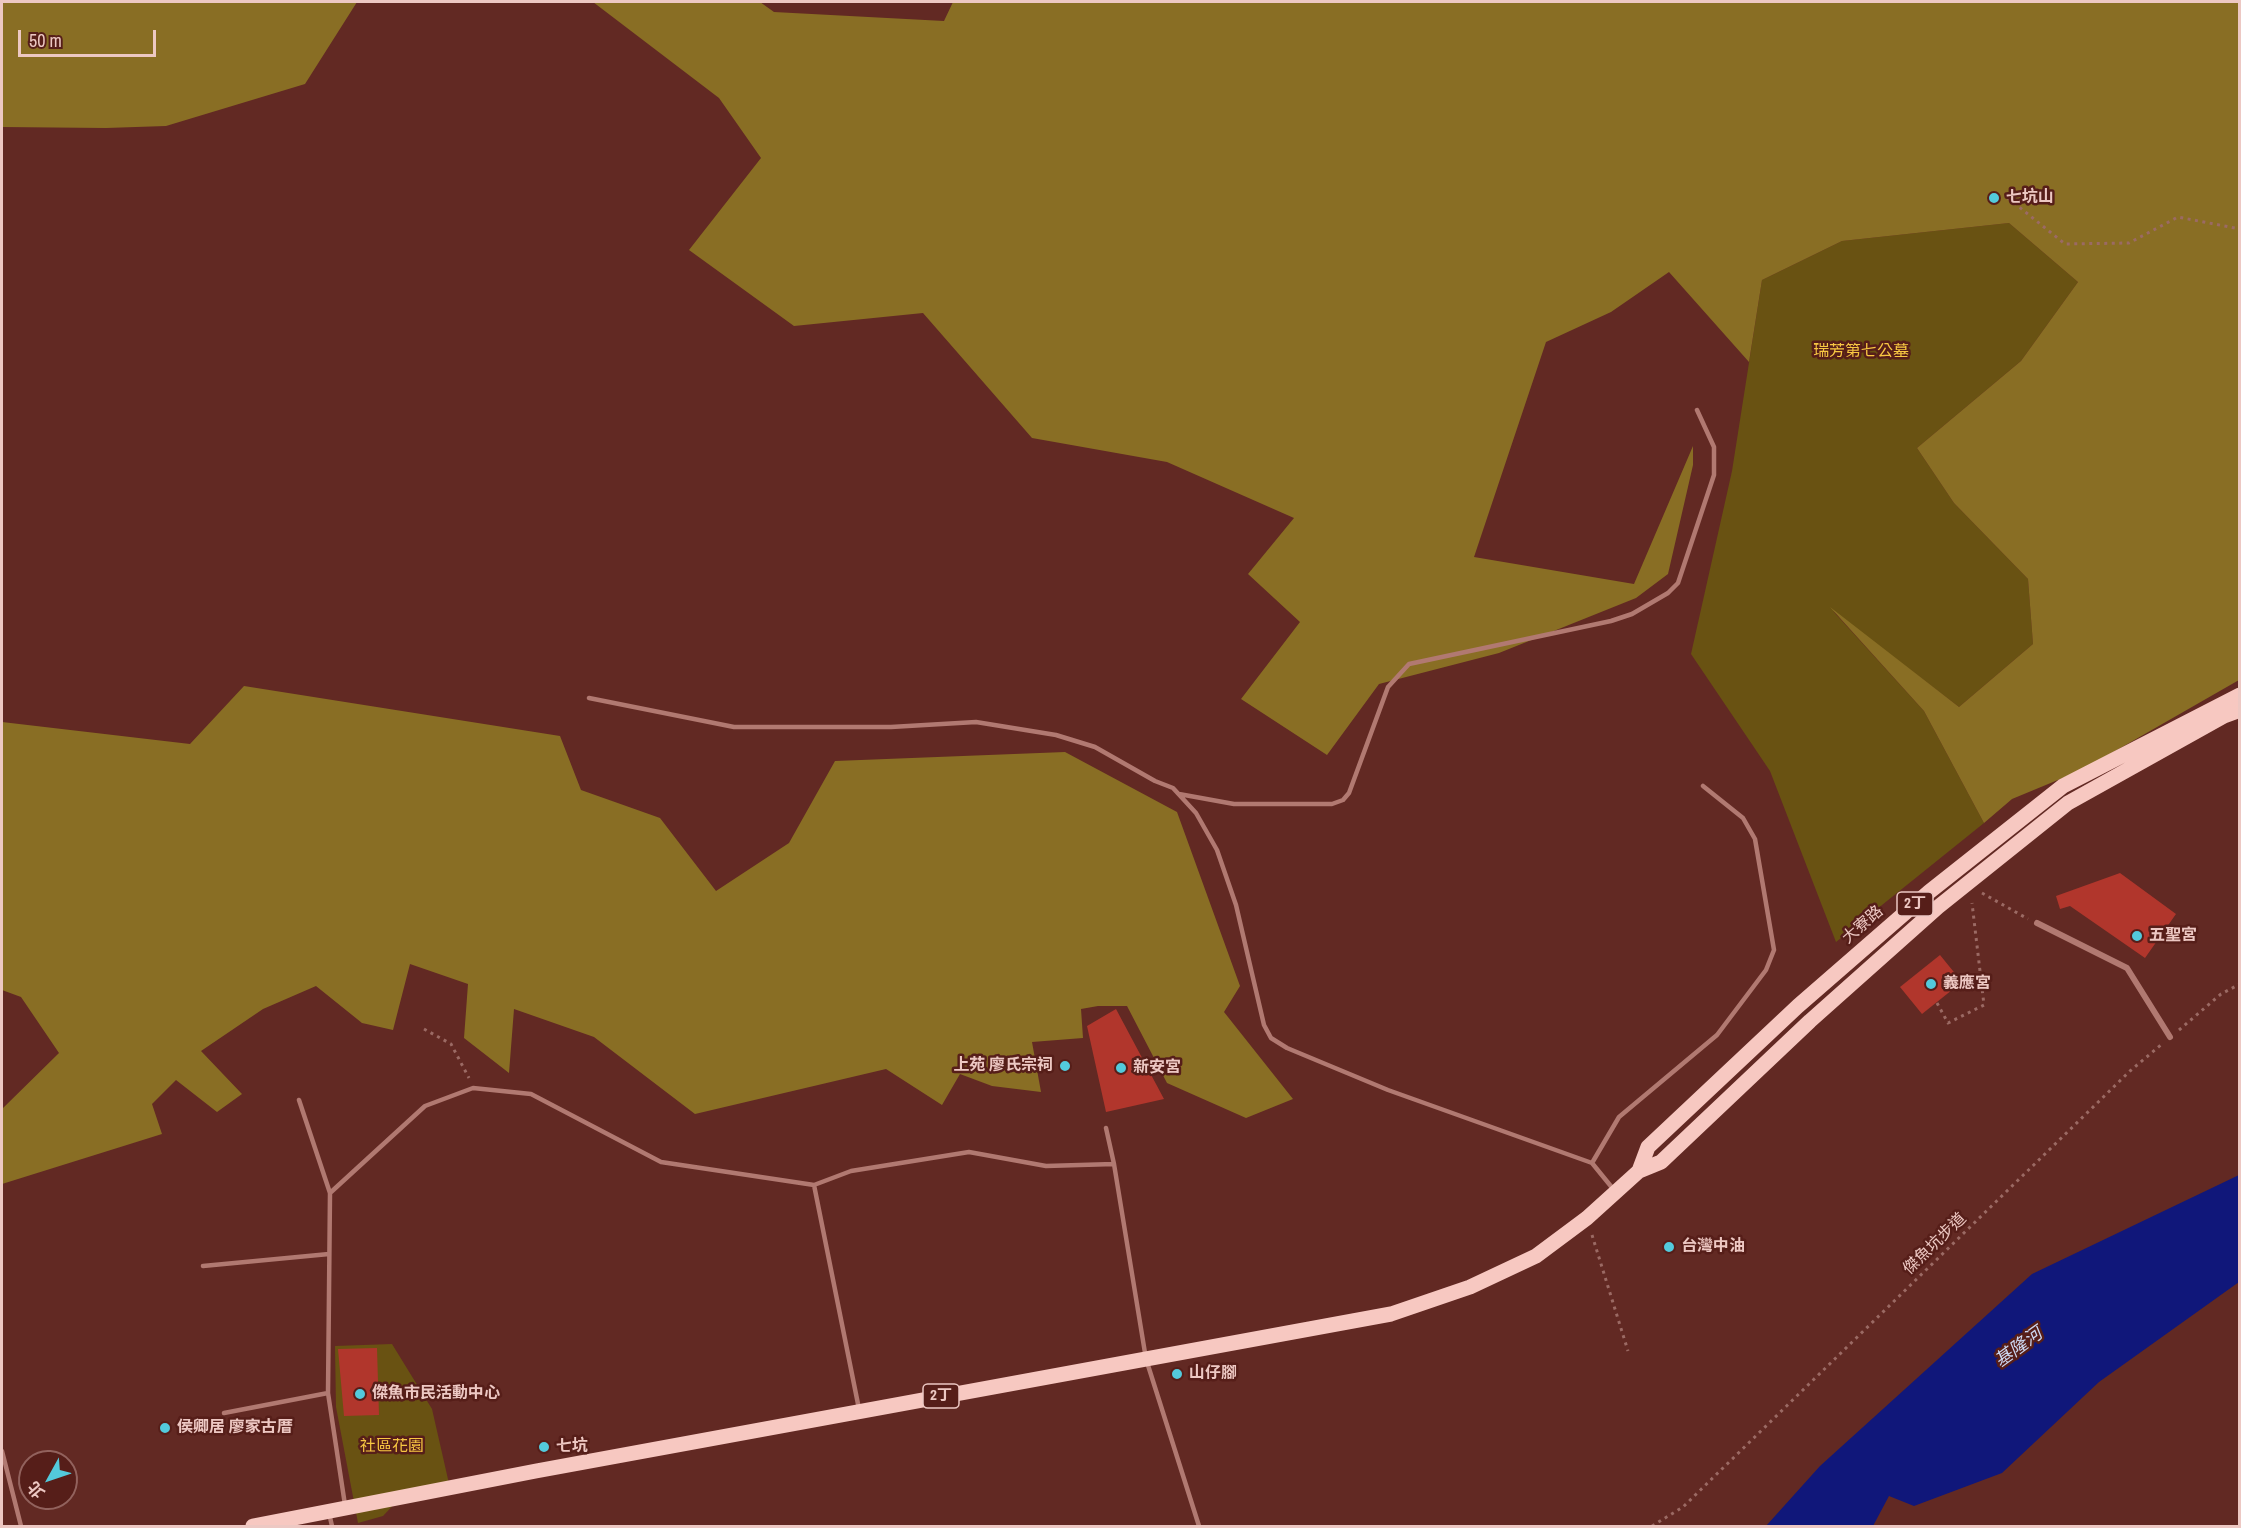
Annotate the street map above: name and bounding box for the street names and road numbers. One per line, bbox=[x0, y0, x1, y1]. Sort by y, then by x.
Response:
road number: 2丁 bbox=[1897, 892, 1933, 916]
street label: 大寮路 bbox=[1839, 902, 1887, 948]
street label: 傑魚坑步道 bbox=[1900, 1209, 1970, 1279]
road number: 2丁 bbox=[923, 1384, 959, 1408]

